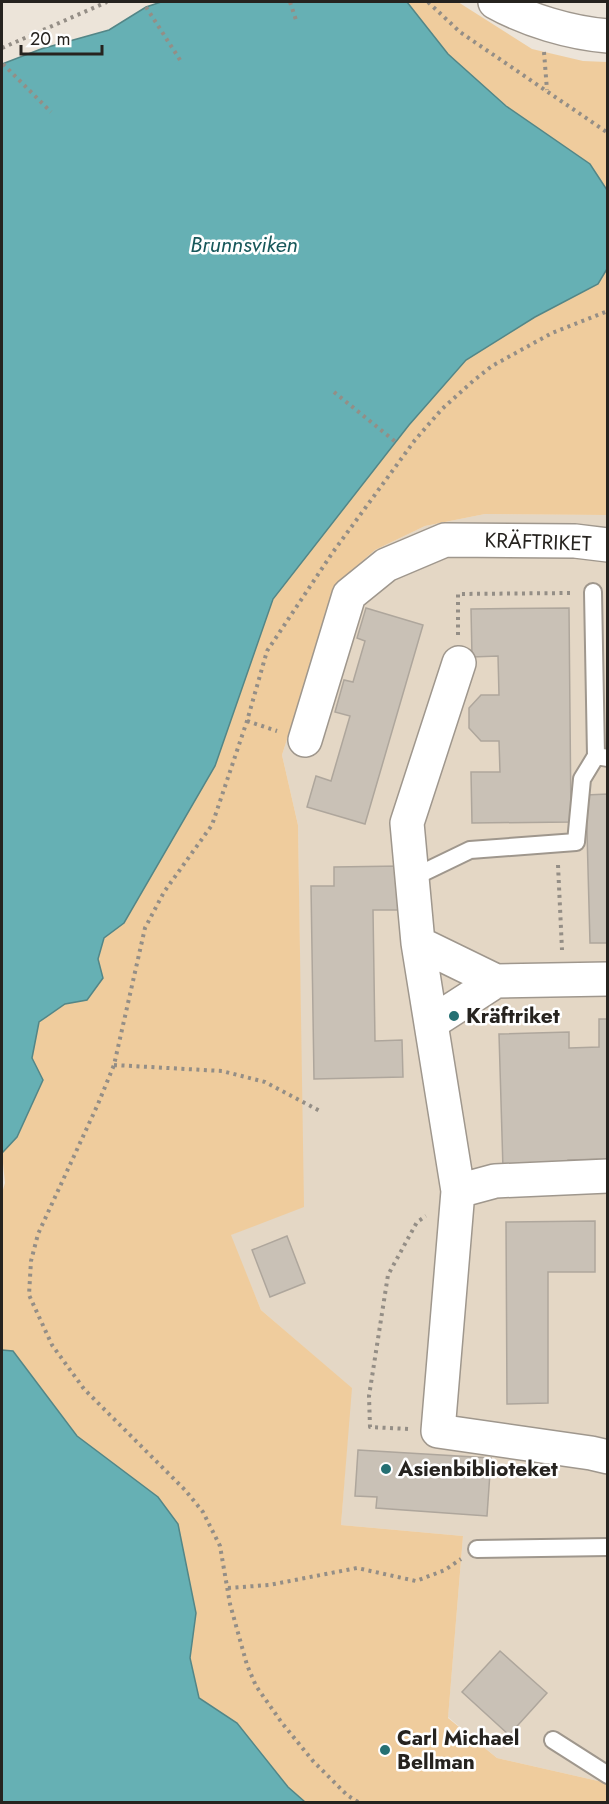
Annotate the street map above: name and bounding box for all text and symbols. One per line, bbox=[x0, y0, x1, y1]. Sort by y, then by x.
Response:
scale bar bbox=[21, 18, 102, 56]
text: 20 m bbox=[30, 26, 70, 52]
water label: Brunnsviken bbox=[190, 228, 298, 260]
street label: KRÄFTRIKET bbox=[484, 525, 592, 559]
place label: Kräftriket bbox=[466, 1001, 560, 1031]
marker: Kräftriket bbox=[447, 1009, 461, 1023]
place label: Asienbiblioteket bbox=[397, 1454, 558, 1484]
marker: Asienbiblioteket bbox=[379, 1462, 393, 1476]
place label: Carl Michael Bellman bbox=[397, 1723, 520, 1777]
marker: Carl Michael Bellman bbox=[378, 1743, 392, 1757]

